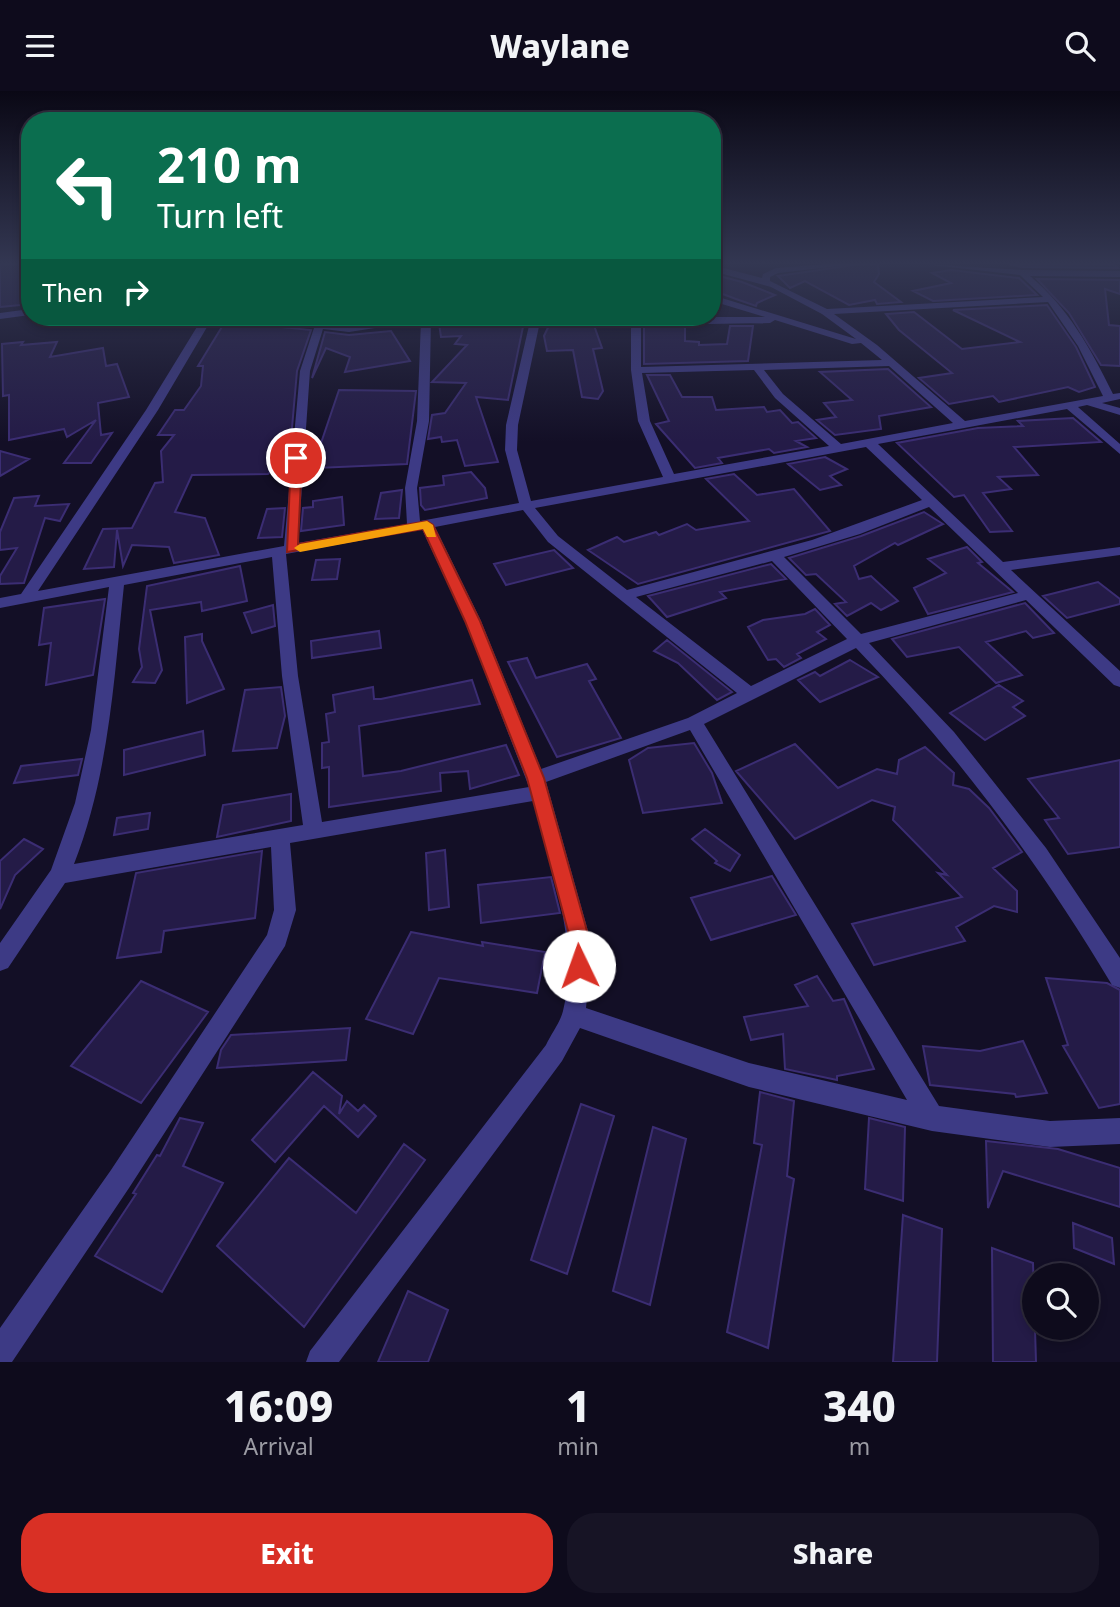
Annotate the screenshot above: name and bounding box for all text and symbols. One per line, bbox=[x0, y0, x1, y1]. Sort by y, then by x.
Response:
text: Waylane bbox=[490, 24, 630, 67]
icon: menu bbox=[21, 27, 59, 65]
icon: search bbox=[1061, 27, 1099, 65]
text: 210 m bbox=[157, 131, 302, 197]
icon: left bbox=[42, 140, 133, 231]
text: Turn left bbox=[157, 194, 283, 237]
icon: right bbox=[117, 273, 155, 311]
text: Then bbox=[42, 274, 103, 310]
pin bbox=[266, 428, 326, 488]
icon: arrive bbox=[277, 439, 315, 477]
position arrow bbox=[542, 929, 616, 1003]
map controls bbox=[1022, 1263, 1099, 1340]
button: search bbox=[1022, 1263, 1099, 1340]
text: 16:09 bbox=[224, 1377, 333, 1434]
text: 1 bbox=[566, 1377, 590, 1434]
text: 340 bbox=[823, 1377, 896, 1434]
text: Arrival bbox=[244, 1430, 314, 1462]
text: min bbox=[557, 1430, 599, 1462]
text: m bbox=[849, 1430, 870, 1462]
button: Exit bbox=[21, 1513, 553, 1593]
button: Share bbox=[567, 1513, 1099, 1593]

